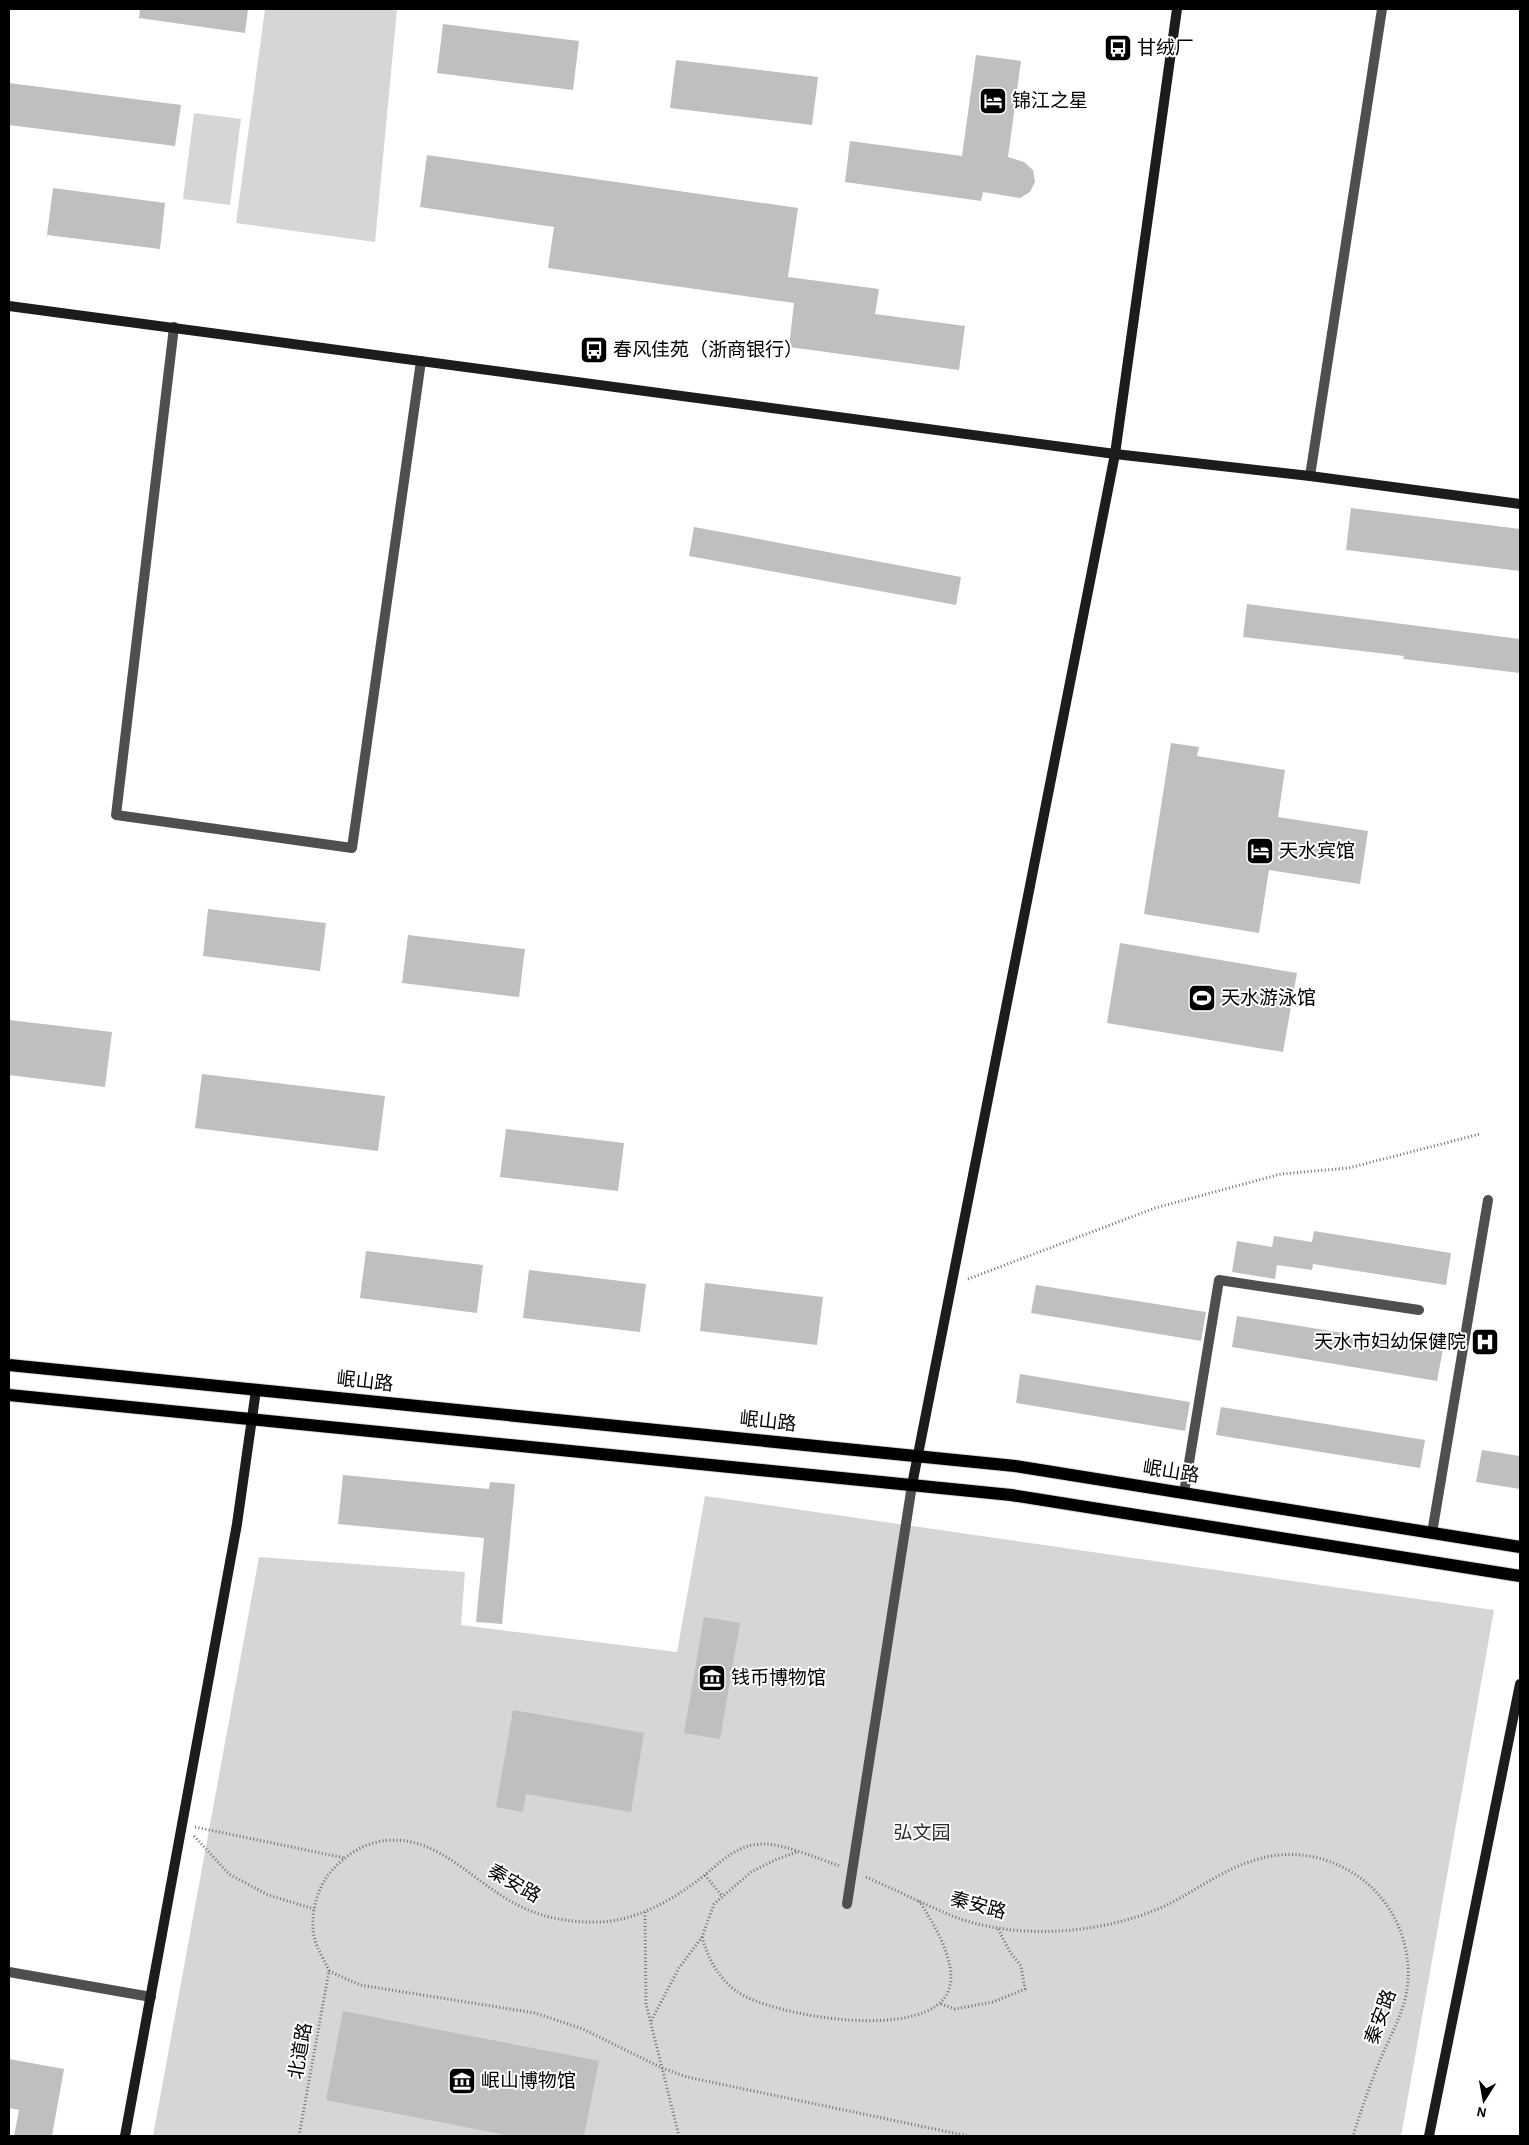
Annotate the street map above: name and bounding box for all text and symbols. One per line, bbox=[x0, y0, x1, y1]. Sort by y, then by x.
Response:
bus stop icon: 甘绒厂 bbox=[1103, 33, 1133, 63]
place label: 甘绒厂 bbox=[1137, 38, 1194, 58]
hotel icon: 锦江之星 bbox=[978, 86, 1008, 116]
place label: 锦江之星 bbox=[1012, 90, 1088, 111]
bus stop icon: 春风佳苑（浙商银行） bbox=[579, 335, 609, 365]
place label: 春风佳苑（浙商银行） bbox=[613, 339, 803, 360]
hotel icon: 天水宾馆 bbox=[1245, 836, 1275, 866]
place label: 天水宾馆 bbox=[1279, 840, 1355, 861]
sports icon: 天水游泳馆 bbox=[1187, 983, 1217, 1013]
place label: 天水游泳馆 bbox=[1221, 987, 1316, 1008]
hospital icon: 天水市妇幼保健院 bbox=[1470, 1327, 1500, 1357]
place label: 天水市妇幼保健院 bbox=[1314, 1331, 1466, 1352]
street label: 岷山路 bbox=[336, 1369, 394, 1394]
street label: 岷山路 bbox=[739, 1409, 797, 1434]
street label: 岷山路 bbox=[1141, 1457, 1201, 1486]
museum icon: 钱币博物馆 bbox=[697, 1663, 727, 1693]
place label: 钱币博物馆 bbox=[731, 1667, 826, 1688]
park label: 弘文园 bbox=[893, 1823, 951, 1843]
street label: 秦安路 bbox=[485, 1860, 544, 1906]
street label: 秦安路 bbox=[948, 1888, 1009, 1923]
street label: 秦安路 bbox=[1360, 1986, 1400, 2047]
street label: 北道路 bbox=[286, 2021, 315, 2081]
museum icon: 岷山博物馆 bbox=[447, 2066, 477, 2096]
place label: 岷山博物馆 bbox=[481, 2070, 576, 2091]
north arrow bbox=[1459, 2075, 1509, 2125]
text: N bbox=[1476, 2104, 1488, 2120]

